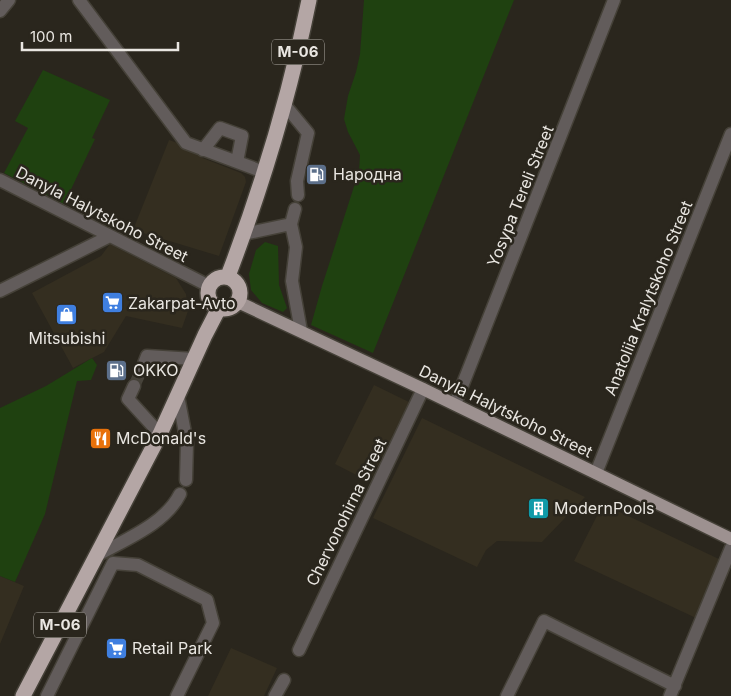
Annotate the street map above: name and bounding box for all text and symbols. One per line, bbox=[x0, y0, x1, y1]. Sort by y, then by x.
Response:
scale bar bbox=[22, 20, 179, 52]
text: 100 m bbox=[30, 27, 72, 46]
road number: М-06 bbox=[272, 40, 324, 64]
street label: Yosypa Tereli Street bbox=[482, 122, 558, 270]
street label: Danyla Halytskoho Street bbox=[13, 162, 191, 266]
fuel station icon: Народна bbox=[305, 162, 329, 186]
place label: Народна bbox=[333, 164, 402, 184]
street label: Anatoliia Kralytskoho Street bbox=[600, 198, 696, 398]
supermarket icon: Zakarpat-Avto bbox=[100, 291, 124, 315]
place label: Zakarpat-Avto bbox=[128, 293, 236, 313]
shop icon: Mitsubishi bbox=[55, 302, 79, 326]
place label: Mitsubishi bbox=[29, 328, 105, 348]
fuel station icon: OKKO bbox=[105, 358, 129, 382]
place label: OKKO bbox=[133, 360, 178, 380]
street label: Danyla Halytskoho Street bbox=[416, 360, 596, 462]
restaurant icon: McDonald's bbox=[88, 426, 112, 450]
place label: McDonald's bbox=[116, 428, 206, 448]
street label: Chervonohirna Street bbox=[302, 435, 390, 589]
building icon: ModernPools bbox=[526, 496, 550, 520]
place label: ModernPools bbox=[554, 498, 655, 518]
road number: М-06 bbox=[34, 612, 86, 638]
supermarket icon: Retail Park bbox=[104, 636, 128, 660]
place label: Retail Park bbox=[132, 638, 212, 658]

